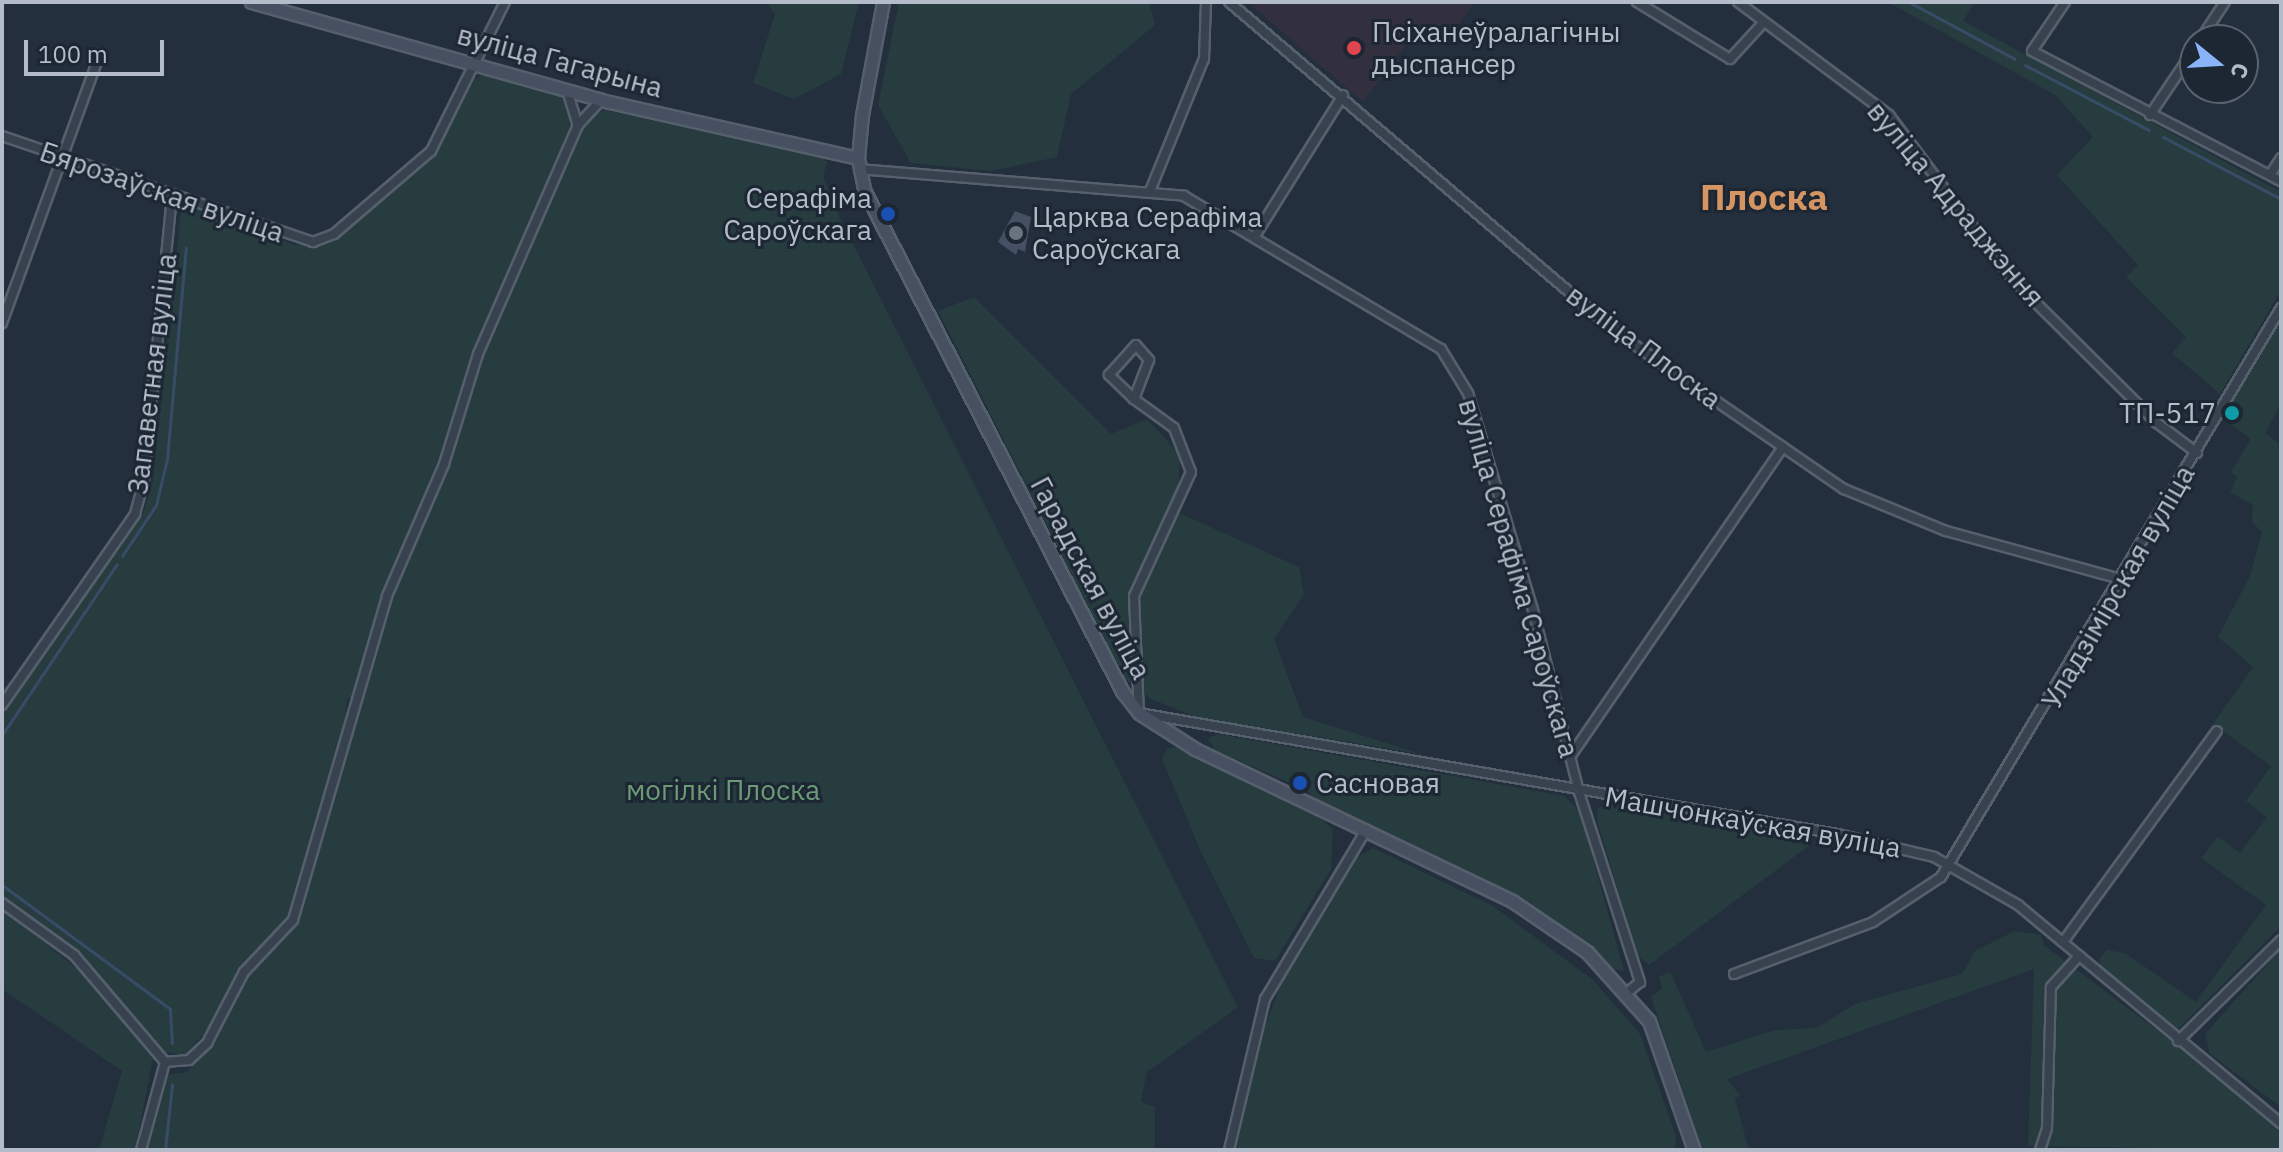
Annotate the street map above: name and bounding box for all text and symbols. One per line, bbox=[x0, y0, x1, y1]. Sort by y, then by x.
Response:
place label: Псіханеўралагічны дыспансер bbox=[1372, 15, 1620, 81]
street label: вуліца Гагарына bbox=[454, 17, 666, 105]
scale bar bbox=[28, 24, 168, 74]
north arrow bbox=[2179, 24, 2259, 104]
marker: Псіханеўралагічны дыспансер bbox=[1343, 37, 1365, 59]
text: 100 m bbox=[38, 38, 108, 70]
text: С bbox=[2224, 60, 2256, 82]
street label: вуліца Адраджэння bbox=[1860, 95, 2052, 313]
street label: Бярозаўская вуліца bbox=[36, 134, 288, 250]
district label: Плоска bbox=[1700, 175, 1828, 219]
place label: Серафіма Сароўскага bbox=[723, 181, 872, 247]
place label: Царква Серафіма Сароўскага bbox=[1032, 200, 1262, 266]
marker: Серафіма Сароўскага bbox=[879, 205, 897, 223]
marker: Царква Серафіма Сароўскага bbox=[1007, 224, 1025, 242]
street label: Запаветная вуліца bbox=[121, 251, 183, 497]
street label: вуліца Плоска bbox=[1560, 278, 1728, 416]
street label: вуліца Серафіма Сароўскага bbox=[1452, 395, 1586, 761]
place label: ТП-517 bbox=[2119, 396, 2216, 430]
marker: ТП-517 bbox=[2223, 404, 2241, 422]
street label: Уладзімірская вуліца bbox=[2034, 459, 2202, 715]
street label: Гарадская вуліца bbox=[1024, 471, 1158, 685]
place label: Сасновая bbox=[1316, 766, 1440, 800]
park label: могілкі Плоска bbox=[626, 773, 820, 807]
marker: Сасновая bbox=[1291, 774, 1309, 792]
street label: Машчонкаўская вуліца bbox=[1602, 779, 1904, 865]

